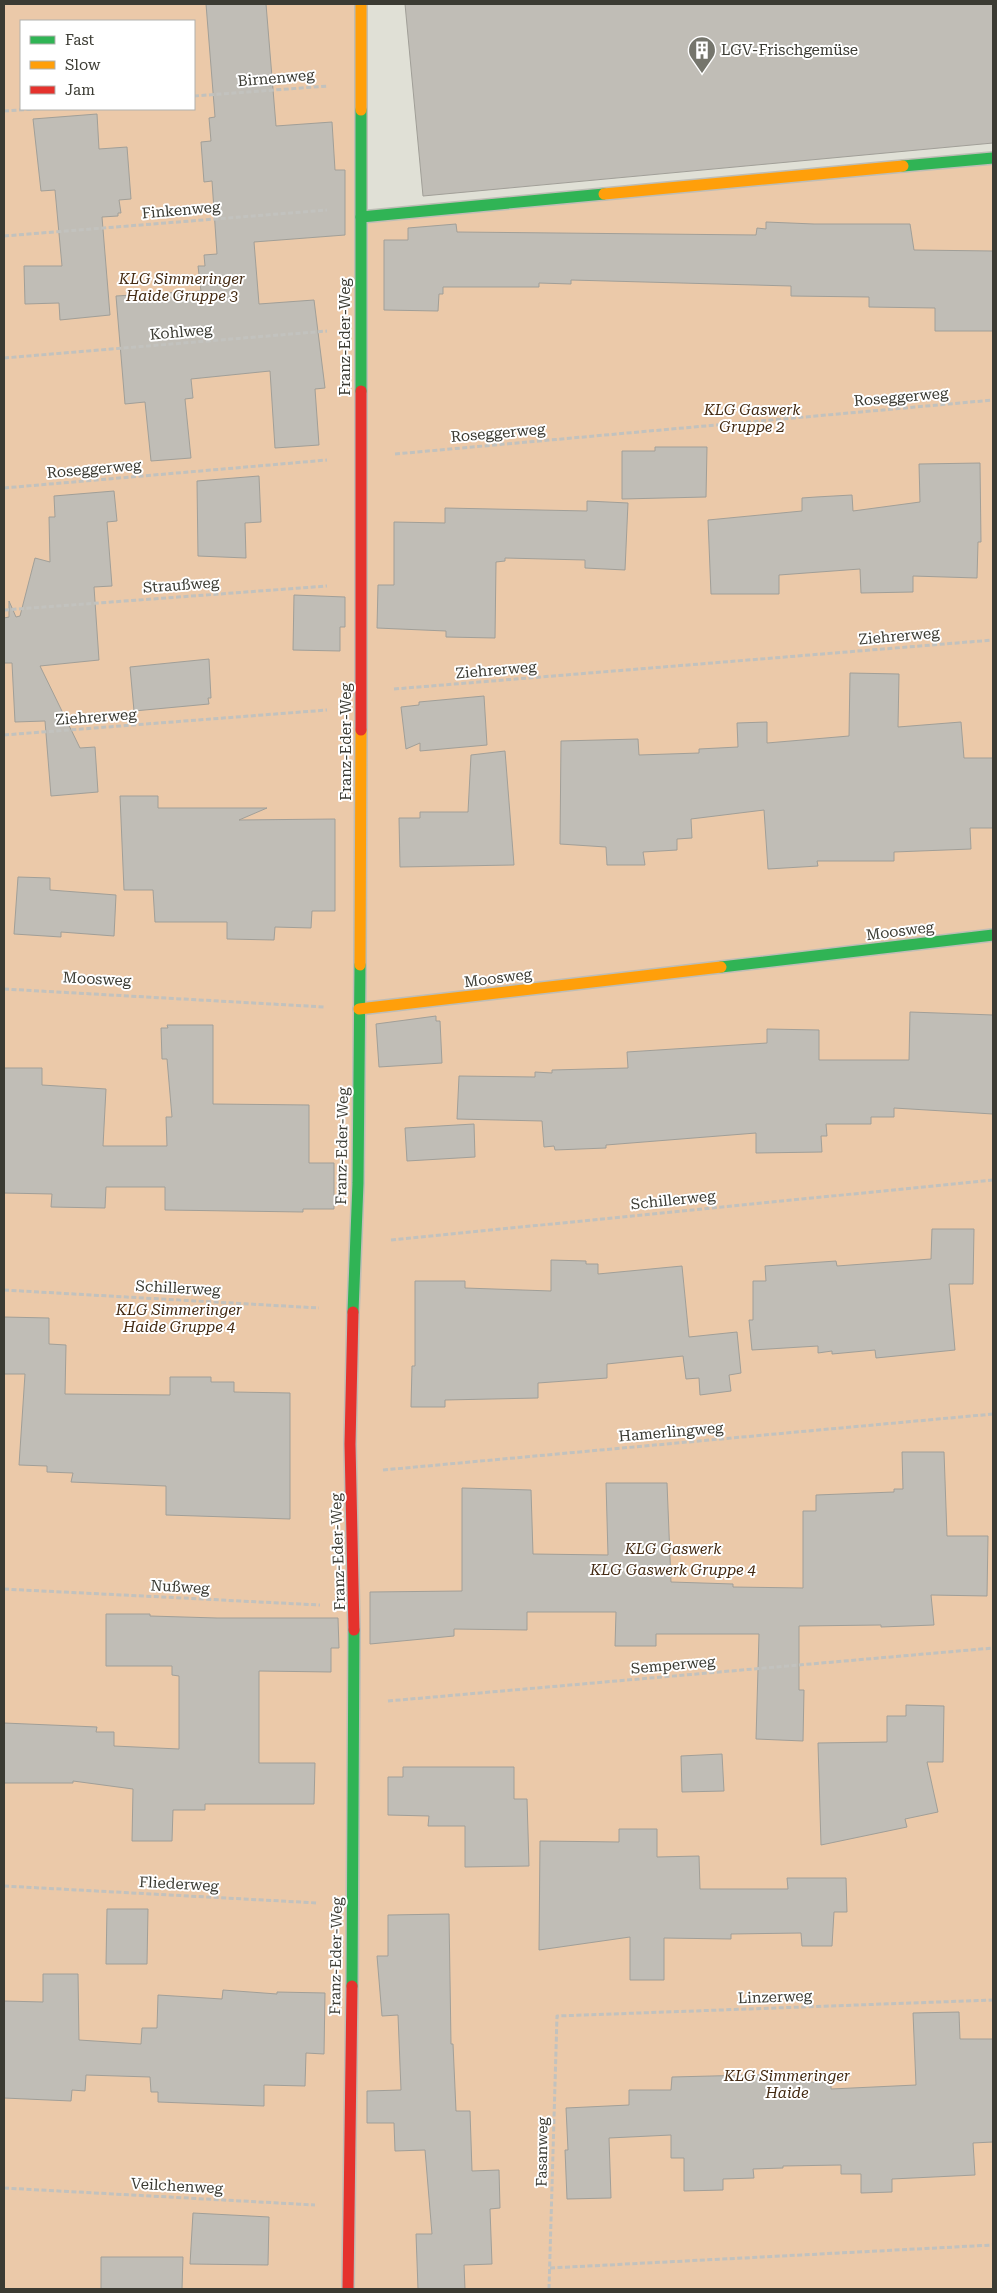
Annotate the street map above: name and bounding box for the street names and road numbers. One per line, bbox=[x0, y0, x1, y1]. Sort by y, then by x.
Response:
street label: Birnenweg bbox=[237, 66, 316, 90]
street label: Finkenweg bbox=[141, 198, 222, 222]
street label: Franz-Eder-Weg bbox=[336, 278, 354, 396]
street label: Kohlweg bbox=[149, 320, 213, 344]
street label: Roseggerweg bbox=[853, 384, 950, 410]
street label: Roseggerweg bbox=[450, 420, 547, 446]
street label: Roseggerweg bbox=[46, 456, 143, 482]
street label: Straußweg bbox=[142, 573, 220, 597]
street label: Ziehrerweg bbox=[858, 623, 941, 649]
street label: Ziehrerweg bbox=[455, 657, 538, 683]
street label: Franz-Eder-Weg bbox=[337, 683, 355, 801]
street label: Ziehrerweg bbox=[55, 705, 138, 729]
street label: Moosweg bbox=[865, 918, 936, 944]
street label: Moosweg bbox=[463, 965, 534, 991]
street label: Moosweg bbox=[62, 968, 132, 990]
street label: Franz-Eder-Weg bbox=[332, 1087, 352, 1205]
street label: Schillerweg bbox=[630, 1187, 717, 1213]
street label: Schillerweg bbox=[135, 1277, 221, 1299]
street label: Hamerlingweg bbox=[618, 1418, 725, 1446]
street label: Franz-Eder-Weg bbox=[327, 1492, 349, 1611]
street label: Nußweg bbox=[150, 1576, 211, 1598]
street label: Semperweg bbox=[630, 1652, 716, 1678]
street label: Fliederweg bbox=[139, 1873, 220, 1895]
street label: Franz-Eder-Weg bbox=[326, 1897, 346, 2015]
street label: Linzerweg bbox=[738, 1987, 813, 2007]
street label: Fasanweg bbox=[532, 2116, 552, 2187]
street label: Veilchenweg bbox=[131, 2175, 224, 2197]

